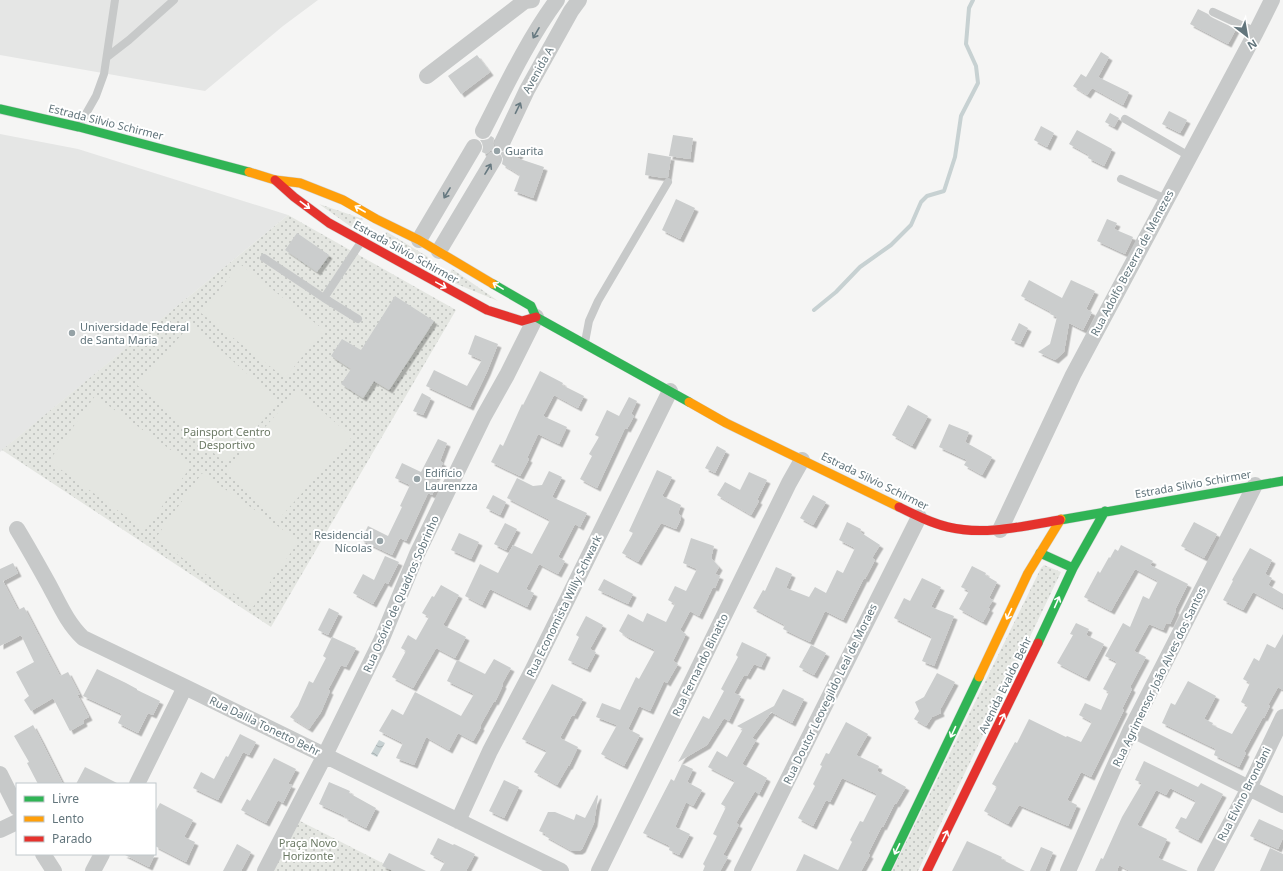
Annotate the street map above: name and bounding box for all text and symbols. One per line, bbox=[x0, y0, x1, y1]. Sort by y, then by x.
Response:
north arrow bbox=[1227, 16, 1267, 56]
one-way arrow bbox=[532, 27, 539, 39]
text: N bbox=[1245, 36, 1260, 54]
street label: Avenida A bbox=[519, 43, 557, 96]
street label: Estrada Silvio Schirmer bbox=[47, 100, 166, 143]
one-way arrow bbox=[515, 102, 523, 114]
place label: Guarita bbox=[505, 143, 544, 158]
marker: Guarita bbox=[492, 146, 502, 156]
one-way arrow bbox=[484, 163, 492, 175]
one-way arrow bbox=[443, 187, 451, 198]
street label: Rua Adolfo Bezerra de Menezes bbox=[1087, 187, 1177, 338]
one-way arrow bbox=[299, 201, 310, 209]
one-way arrow bbox=[354, 205, 366, 213]
street label: Estrada Silvio Schirmer bbox=[351, 216, 462, 287]
one-way arrow bbox=[435, 281, 447, 289]
one-way arrow bbox=[492, 282, 504, 290]
place label: Universidade Federal de Santa Maria bbox=[80, 319, 189, 347]
marker: Universidade Federal de Santa Maria bbox=[67, 328, 77, 338]
park label: Painsport Centro Desportivo bbox=[183, 424, 271, 452]
street label: Estrada Silvio Schirmer bbox=[819, 448, 932, 513]
place label: Edifício Laurenzza bbox=[425, 465, 478, 493]
street label: Estrada Silvio Schirmer bbox=[1134, 466, 1253, 501]
marker: Edifício Laurenzza bbox=[412, 474, 422, 484]
street label: Rua Osório de Quadros Sobrinho bbox=[359, 513, 442, 675]
place label: Residencial Nícolas bbox=[314, 527, 372, 555]
street label: Rua Economista Willy Schwark bbox=[523, 532, 605, 679]
marker: Residencial Nícolas bbox=[375, 536, 385, 546]
street label: Rua Agrimensor João Alves dos Santos bbox=[1108, 584, 1209, 769]
one-way arrow bbox=[1054, 596, 1062, 608]
street label: Rua Doutor Leovegildo Leal de Moraes bbox=[779, 601, 880, 787]
one-way arrow bbox=[1005, 608, 1012, 620]
street label: Rua Fernando Binatto bbox=[668, 611, 731, 719]
street label: Avenida Evaldo Behr bbox=[975, 633, 1035, 736]
street label: Rua Dalila Tonetto Behr bbox=[207, 692, 324, 759]
one-way arrow bbox=[999, 713, 1006, 725]
one-way arrow bbox=[949, 725, 956, 737]
street label: Rua Elvino Brondani bbox=[1213, 744, 1274, 843]
legend bbox=[16, 783, 156, 855]
text: Livre bbox=[52, 790, 79, 807]
text: Lento bbox=[52, 810, 84, 827]
text: Parado bbox=[52, 830, 92, 847]
one-way arrow bbox=[942, 830, 949, 842]
park label: Praça Novo Horizonte bbox=[279, 835, 338, 863]
one-way arrow bbox=[892, 843, 900, 855]

